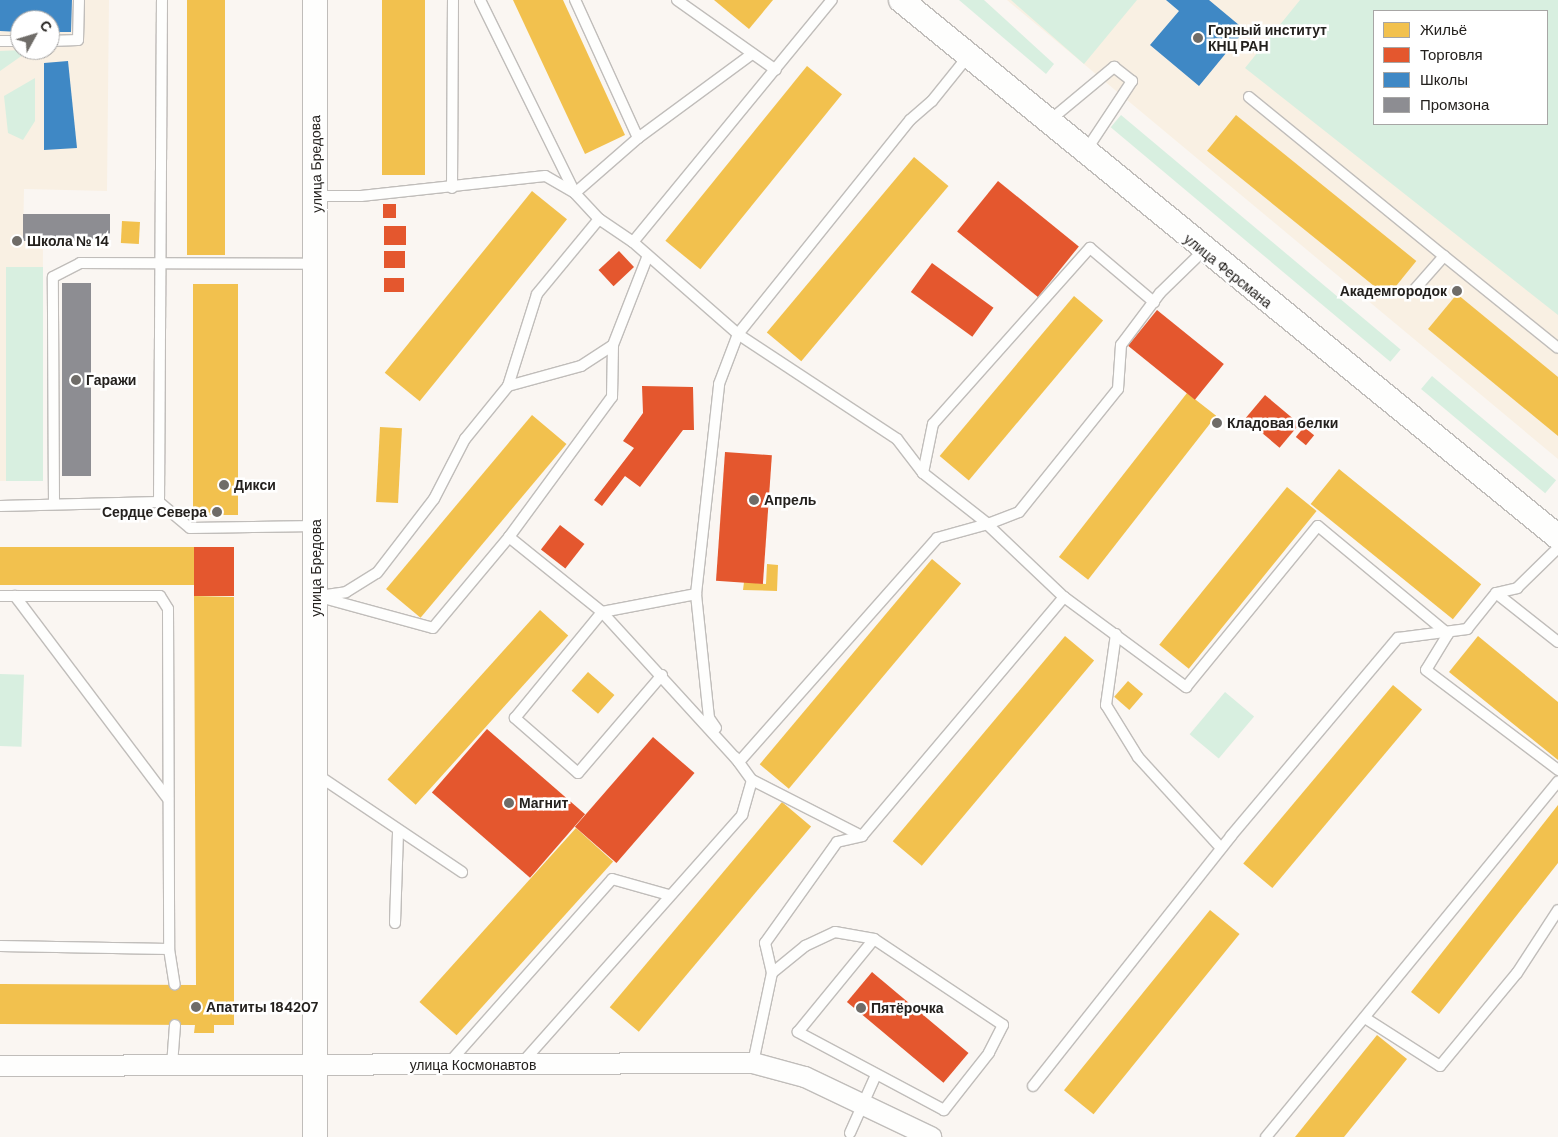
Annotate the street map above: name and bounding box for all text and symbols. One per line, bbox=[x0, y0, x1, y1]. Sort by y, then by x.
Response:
north arrow bbox=[10, 10, 60, 60]
legend bbox=[1373, 10, 1548, 125]
text: С bbox=[36, 17, 56, 36]
text: Жильё bbox=[1420, 20, 1467, 40]
place label: Горный институт КНЦ РАН bbox=[1208, 22, 1327, 54]
marker: Горный институт КНЦ РАН bbox=[1192, 32, 1204, 44]
text: Торговля bbox=[1420, 45, 1483, 65]
text: Школы bbox=[1420, 70, 1468, 90]
text: Промзона bbox=[1420, 95, 1489, 115]
street label: улица Бредова bbox=[307, 115, 325, 213]
street label: улица Ферсмана bbox=[1181, 230, 1275, 312]
place label: Школа № 14 bbox=[27, 233, 109, 249]
marker: Школа № 14 bbox=[11, 235, 23, 247]
place label: Академгородок bbox=[1340, 283, 1447, 299]
marker: Академгородок bbox=[1451, 285, 1463, 297]
place label: Гаражи bbox=[86, 372, 136, 388]
marker: Гаражи bbox=[70, 374, 82, 386]
place label: Кладовая белки bbox=[1227, 415, 1338, 431]
marker: Кладовая белки bbox=[1211, 417, 1223, 429]
place label: Дикси bbox=[234, 477, 276, 493]
marker: Дикси bbox=[218, 479, 230, 491]
place label: Апрель bbox=[764, 492, 816, 508]
marker: Апрель bbox=[748, 494, 760, 506]
place label: Сердце Севера bbox=[102, 504, 207, 520]
marker: Сердце Севера bbox=[211, 506, 223, 518]
street label: улица Бредова bbox=[308, 519, 324, 617]
place label: Магнит bbox=[519, 795, 568, 811]
marker: Магнит bbox=[503, 797, 515, 809]
place label: Апатиты 184207 bbox=[206, 999, 318, 1015]
place label: Пятёрочка bbox=[871, 1000, 944, 1016]
marker: Апатиты 184207 bbox=[190, 1001, 202, 1013]
marker: Пятёрочка bbox=[855, 1002, 867, 1014]
street label: улица Космонавтов bbox=[410, 1057, 536, 1073]

